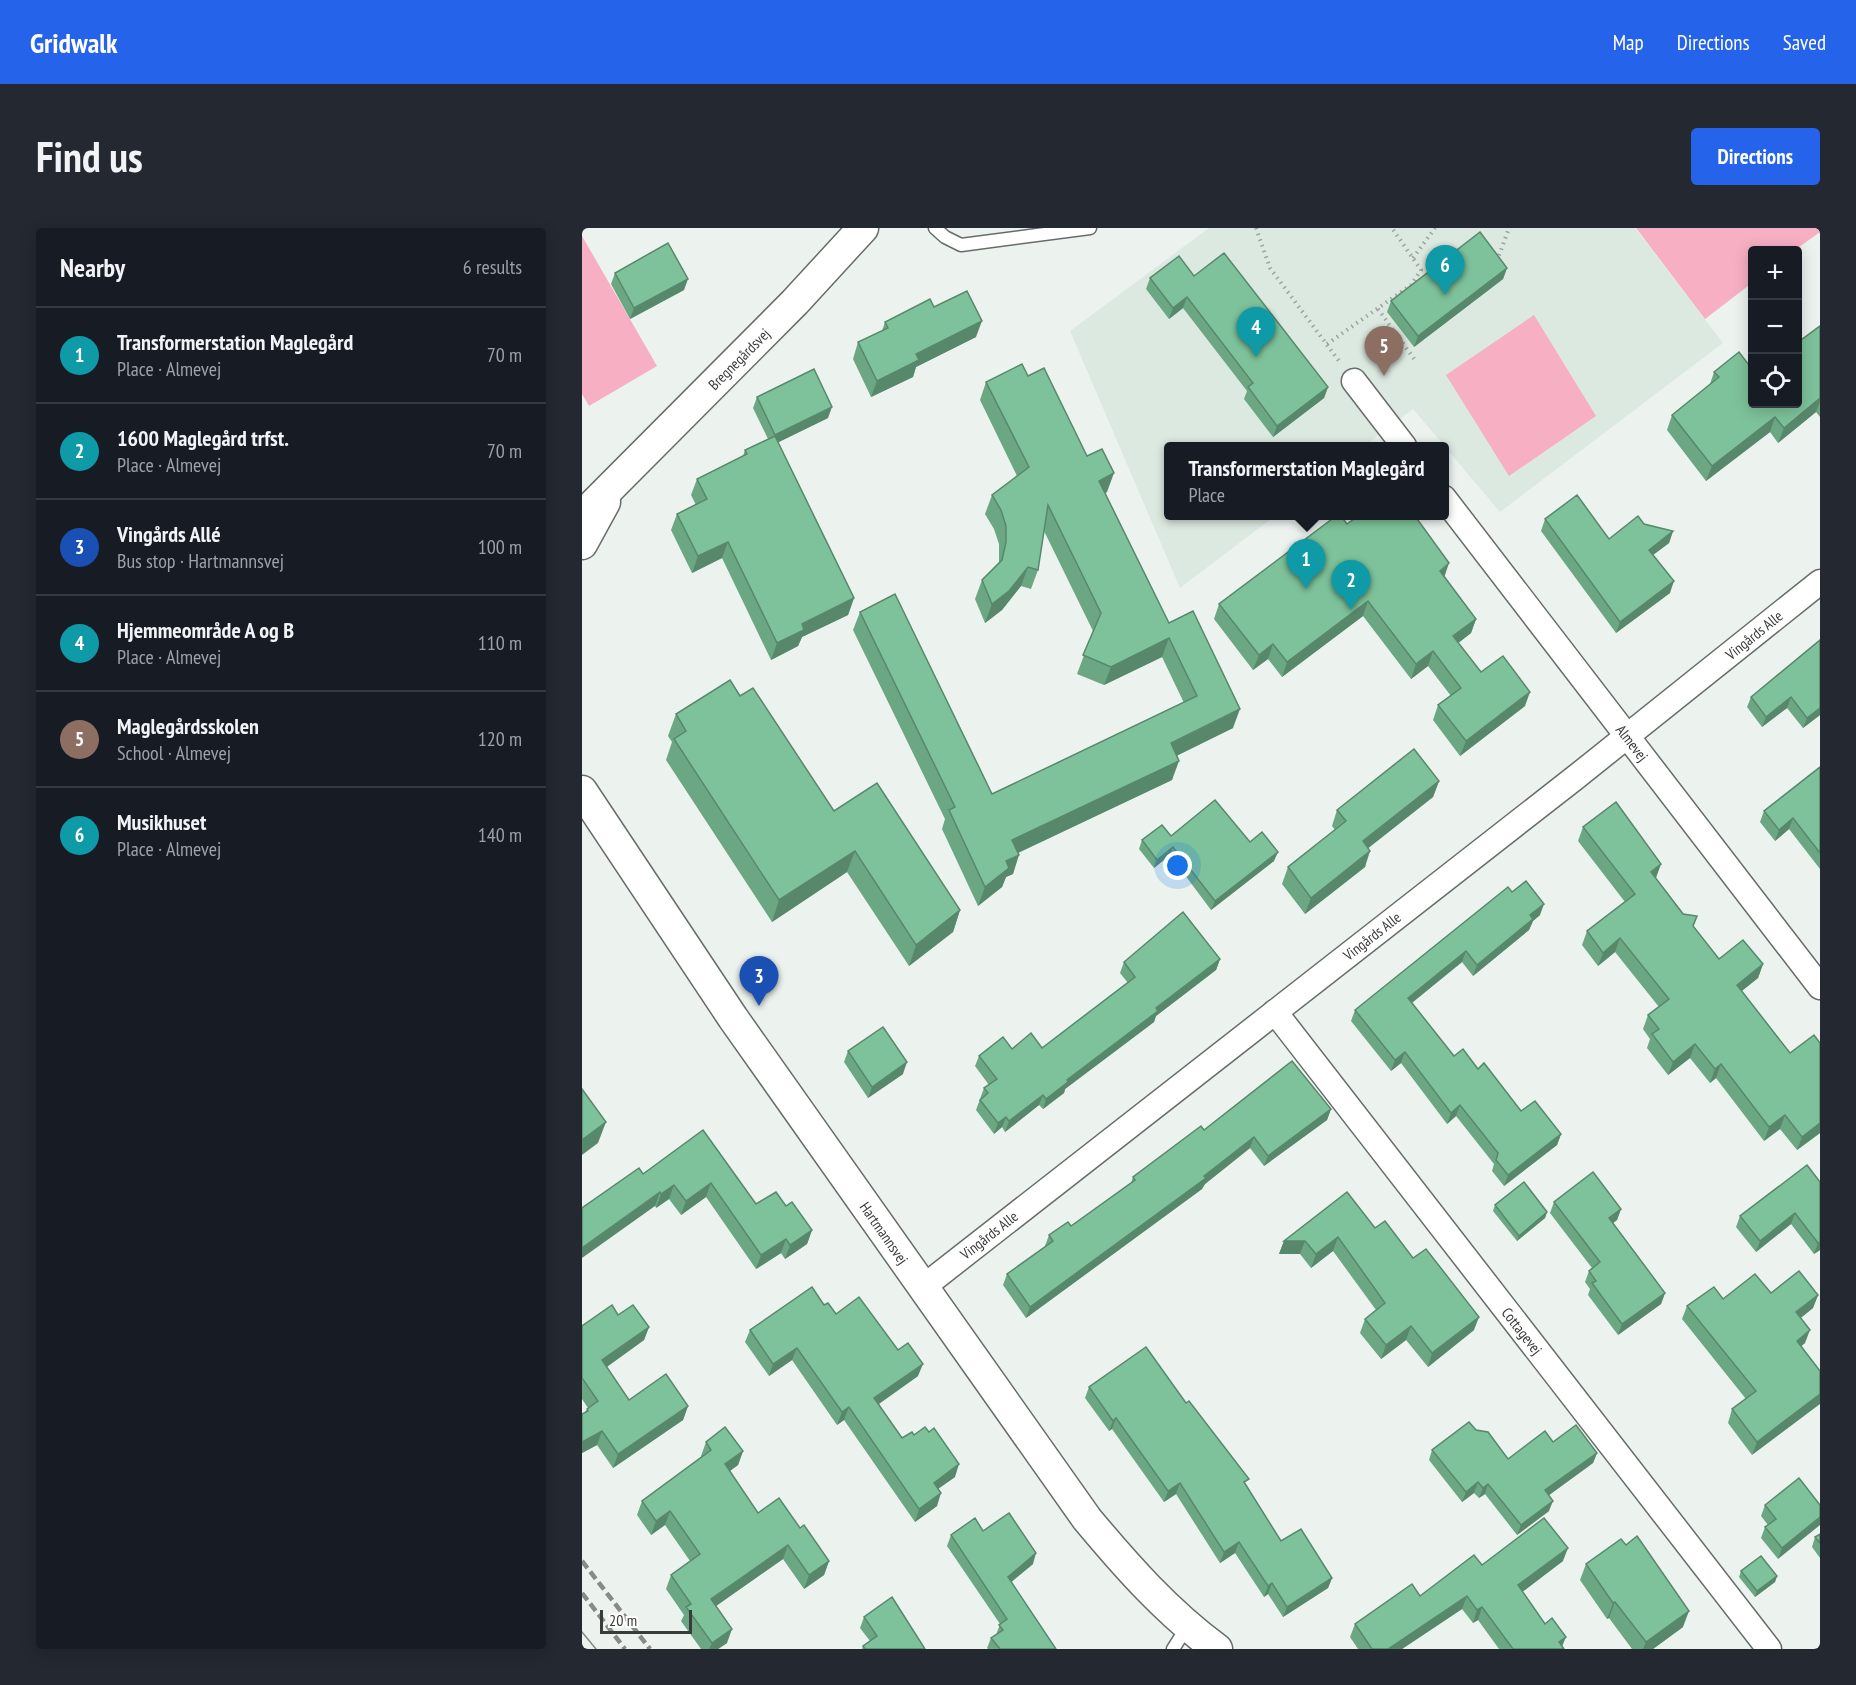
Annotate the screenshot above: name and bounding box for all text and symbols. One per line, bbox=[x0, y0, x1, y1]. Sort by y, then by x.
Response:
text: Gridwalk bbox=[30, 24, 118, 61]
text: Map bbox=[1613, 29, 1644, 56]
text: Directions bbox=[1677, 29, 1750, 56]
text: Saved bbox=[1783, 29, 1826, 56]
button: Directions bbox=[1691, 128, 1820, 185]
text: Find us bbox=[36, 129, 143, 184]
pin: 6 bbox=[1426, 245, 1464, 295]
map controls bbox=[1748, 246, 1802, 408]
button: + bbox=[1748, 246, 1802, 300]
text: Nearby bbox=[60, 251, 125, 284]
text: 6 results bbox=[463, 254, 522, 280]
button: − bbox=[1748, 300, 1802, 354]
pin: 4 bbox=[1236, 308, 1276, 357]
street label: Bregnegårdsvej bbox=[704, 324, 774, 394]
pin: 5 bbox=[1364, 326, 1404, 376]
text: Transformerstation Maglegård bbox=[117, 328, 353, 356]
text: 1 bbox=[75, 342, 84, 368]
text: 70 m bbox=[487, 342, 522, 368]
button: locate bbox=[1748, 354, 1802, 408]
text: Place · Almevej bbox=[117, 356, 221, 382]
text: 1600 Maglegård trfst. bbox=[117, 424, 289, 452]
text: 2 bbox=[75, 438, 84, 464]
text: 70 m bbox=[487, 438, 522, 464]
popup bbox=[1164, 442, 1449, 520]
text: Place · Almevej bbox=[117, 452, 221, 478]
text: Transformerstation Maglegård bbox=[1188, 454, 1425, 482]
text: Place bbox=[1188, 482, 1225, 508]
text: Vingårds Allé bbox=[117, 520, 221, 548]
text: 3 bbox=[75, 534, 84, 560]
text: 100 m bbox=[478, 534, 522, 560]
pin: 1 bbox=[1286, 540, 1326, 589]
text: Bus stop · Hartmannsvej bbox=[117, 548, 284, 574]
pin: 2 bbox=[1332, 560, 1370, 610]
street label: Vingårds Alle bbox=[1721, 606, 1786, 664]
text: Hjemmeområde A og B bbox=[117, 616, 294, 644]
text: 4 bbox=[75, 630, 84, 656]
text: 110 m bbox=[478, 630, 522, 656]
text: Place · Almevej bbox=[117, 644, 221, 670]
text: Maglegårdsskolen bbox=[117, 712, 259, 740]
street label: Almevej bbox=[1612, 721, 1652, 765]
text: 5 bbox=[75, 726, 84, 752]
text: 120 m bbox=[478, 726, 522, 752]
text: School · Almevej bbox=[117, 740, 231, 766]
text: Musikhuset bbox=[117, 808, 206, 836]
text: 6 bbox=[75, 822, 84, 848]
text: 140 m bbox=[478, 822, 522, 848]
text: Place · Almevej bbox=[117, 836, 221, 862]
your location bbox=[1163, 851, 1192, 880]
street label: Vingårds Alle bbox=[1339, 908, 1405, 965]
pin: 3 bbox=[740, 956, 778, 1006]
street label: Hartmannsvej bbox=[856, 1198, 912, 1268]
street label: Vingårds Alle bbox=[956, 1207, 1022, 1264]
street label: Cottagevej bbox=[1498, 1304, 1546, 1358]
scale bar bbox=[600, 1607, 692, 1634]
text: 20 m bbox=[609, 1610, 637, 1630]

